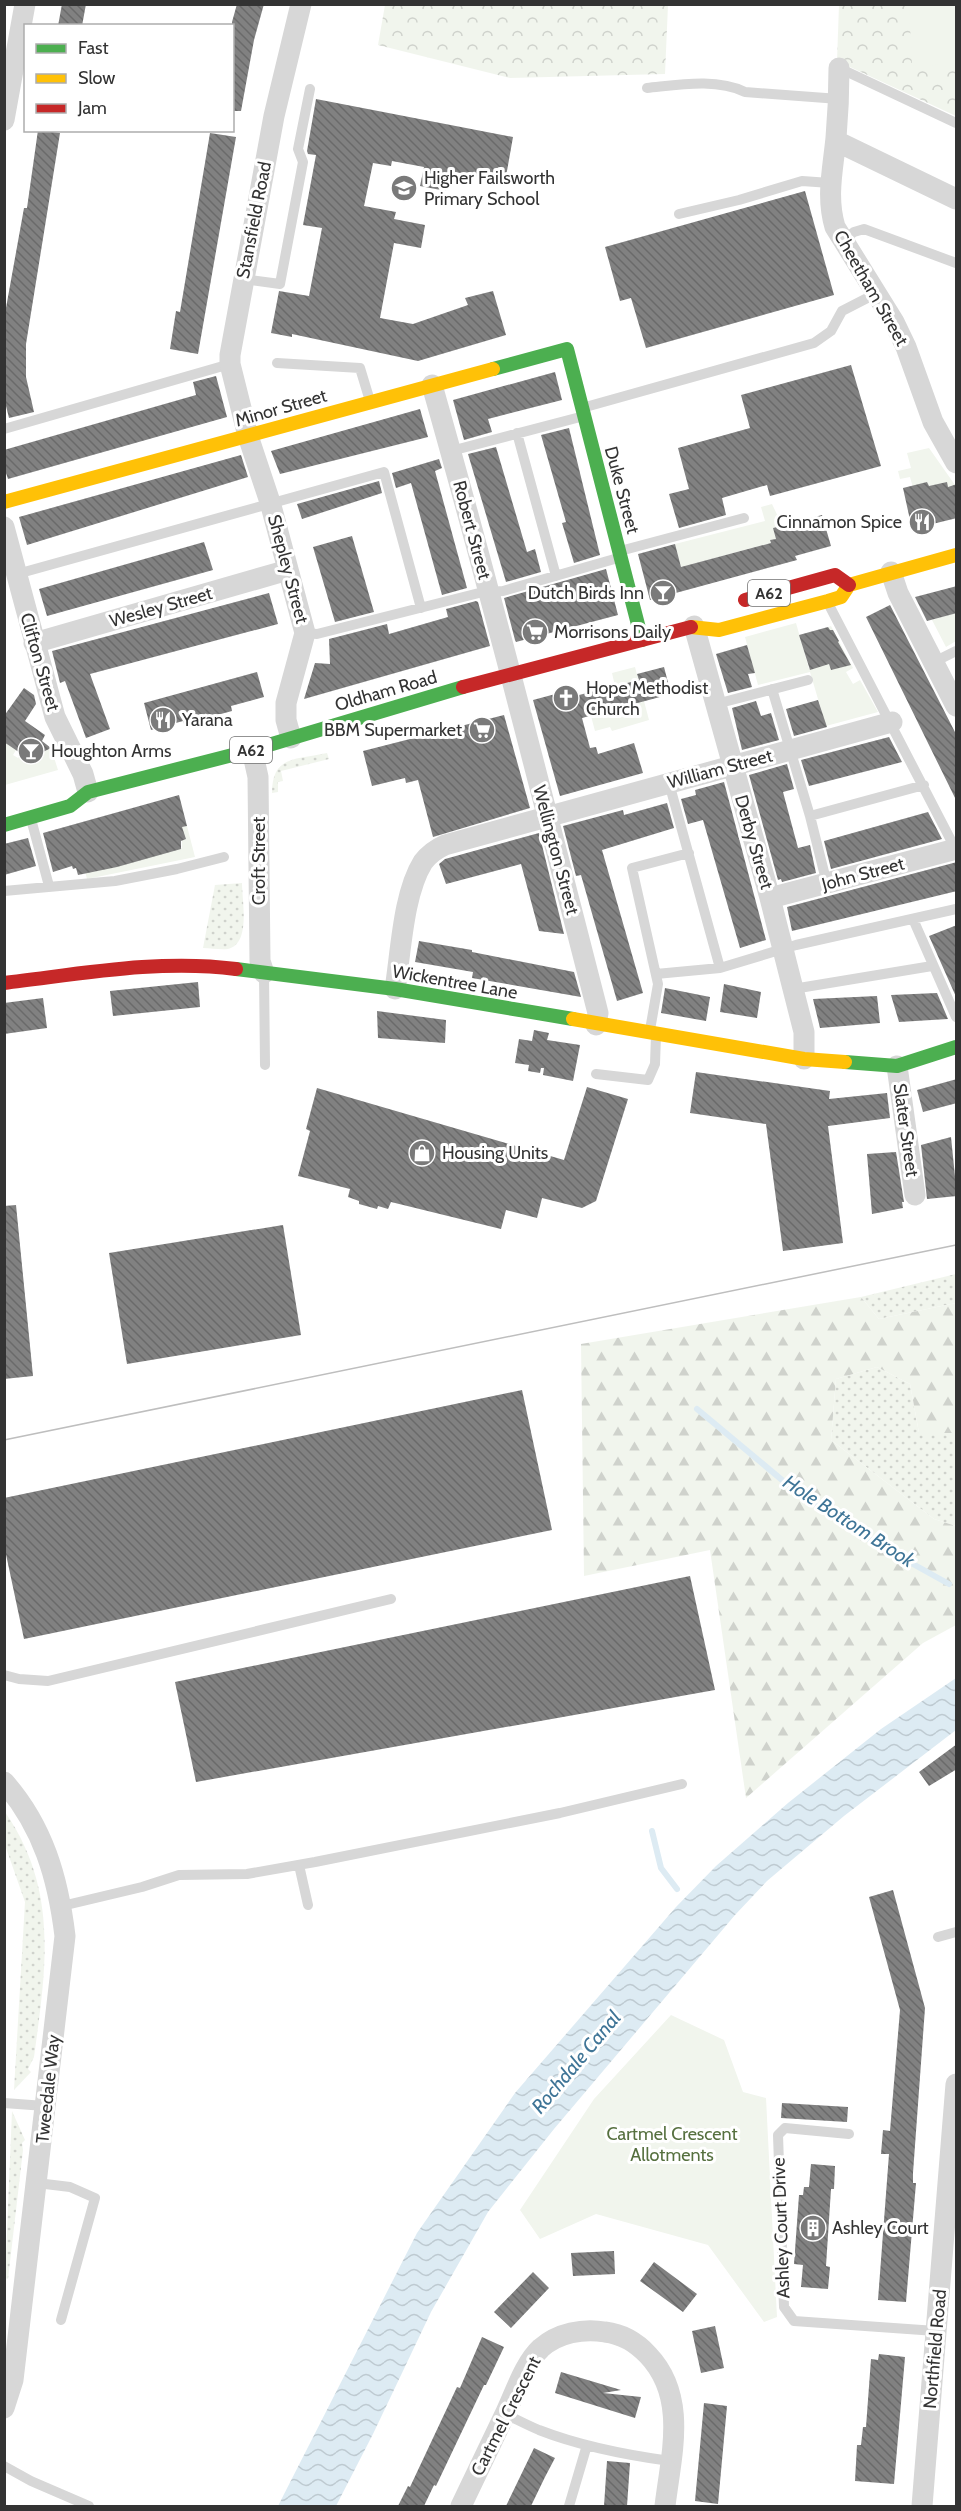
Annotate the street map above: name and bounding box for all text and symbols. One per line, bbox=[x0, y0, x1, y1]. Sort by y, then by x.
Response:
legend bbox=[24, 24, 234, 132]
text: Fast bbox=[78, 37, 109, 59]
text: Slow bbox=[78, 67, 115, 89]
text: Jam bbox=[77, 97, 107, 119]
street label: Stansfield Road bbox=[232, 160, 276, 280]
place label: Higher Failsworth Primary School bbox=[424, 167, 555, 210]
school or university icon: Higher Failsworth Primary School bbox=[389, 173, 419, 203]
street label: Cheetham Street bbox=[829, 226, 913, 350]
street label: Minor Street bbox=[233, 384, 329, 432]
street label: Duke Street bbox=[600, 444, 644, 536]
street label: Robert Street bbox=[448, 478, 496, 582]
restaurant icon: Cinnamon Spice bbox=[907, 507, 937, 537]
place label: Cinnamon Spice bbox=[776, 511, 902, 533]
street label: Shepley Street bbox=[263, 512, 313, 626]
bar icon: Dutch Birds Inn bbox=[648, 578, 678, 608]
road number: A62 bbox=[748, 580, 790, 606]
street label: Wesley Street bbox=[107, 582, 215, 632]
place label: Dutch Birds Inn bbox=[528, 582, 644, 604]
street label: Clifton Street bbox=[15, 610, 65, 714]
supermarket icon: Morrisons Daily bbox=[520, 617, 550, 647]
place label: Morrisons Daily bbox=[554, 621, 671, 643]
street label: Oldham Road bbox=[332, 666, 440, 716]
place label: Hope Methodist Church bbox=[586, 677, 708, 720]
church icon: Hope Methodist Church bbox=[551, 683, 581, 713]
restaurant icon: Yarana bbox=[148, 705, 178, 735]
place label: Yarana bbox=[181, 709, 233, 731]
supermarket icon: BBM Supermarket bbox=[467, 715, 497, 745]
place label: BBM Supermarket bbox=[324, 719, 462, 741]
bar icon: Houghton Arms bbox=[16, 736, 46, 766]
road number: A62 bbox=[230, 737, 272, 763]
place label: Houghton Arms bbox=[51, 740, 171, 762]
street label: William Street bbox=[665, 744, 775, 794]
street label: Wellington Street bbox=[528, 783, 584, 917]
street label: Derby Street bbox=[730, 792, 778, 892]
street label: Croft Street bbox=[248, 817, 270, 905]
street label: John Street bbox=[818, 852, 907, 896]
street label: Wickentree Lane bbox=[391, 960, 519, 1004]
street label: Slater Street bbox=[889, 1082, 923, 1178]
shop icon: Housing Units bbox=[407, 1138, 437, 1168]
place label: Housing Units bbox=[442, 1142, 548, 1164]
water label: Hole Bottom Brook bbox=[779, 1470, 920, 1573]
water label: Rochdale Canal bbox=[526, 2006, 626, 2118]
street label: Tweedale Way bbox=[31, 2033, 65, 2145]
park label: Cartmel Crescent Allotments bbox=[606, 2123, 738, 2166]
street label: Ashley Court Drive bbox=[768, 2157, 794, 2299]
building icon: Ashley Court bbox=[798, 2213, 828, 2243]
place label: Ashley Court bbox=[832, 2217, 929, 2239]
street label: Northfield Road bbox=[919, 2288, 951, 2410]
street label: Cartmel Crescent bbox=[466, 2353, 546, 2479]

